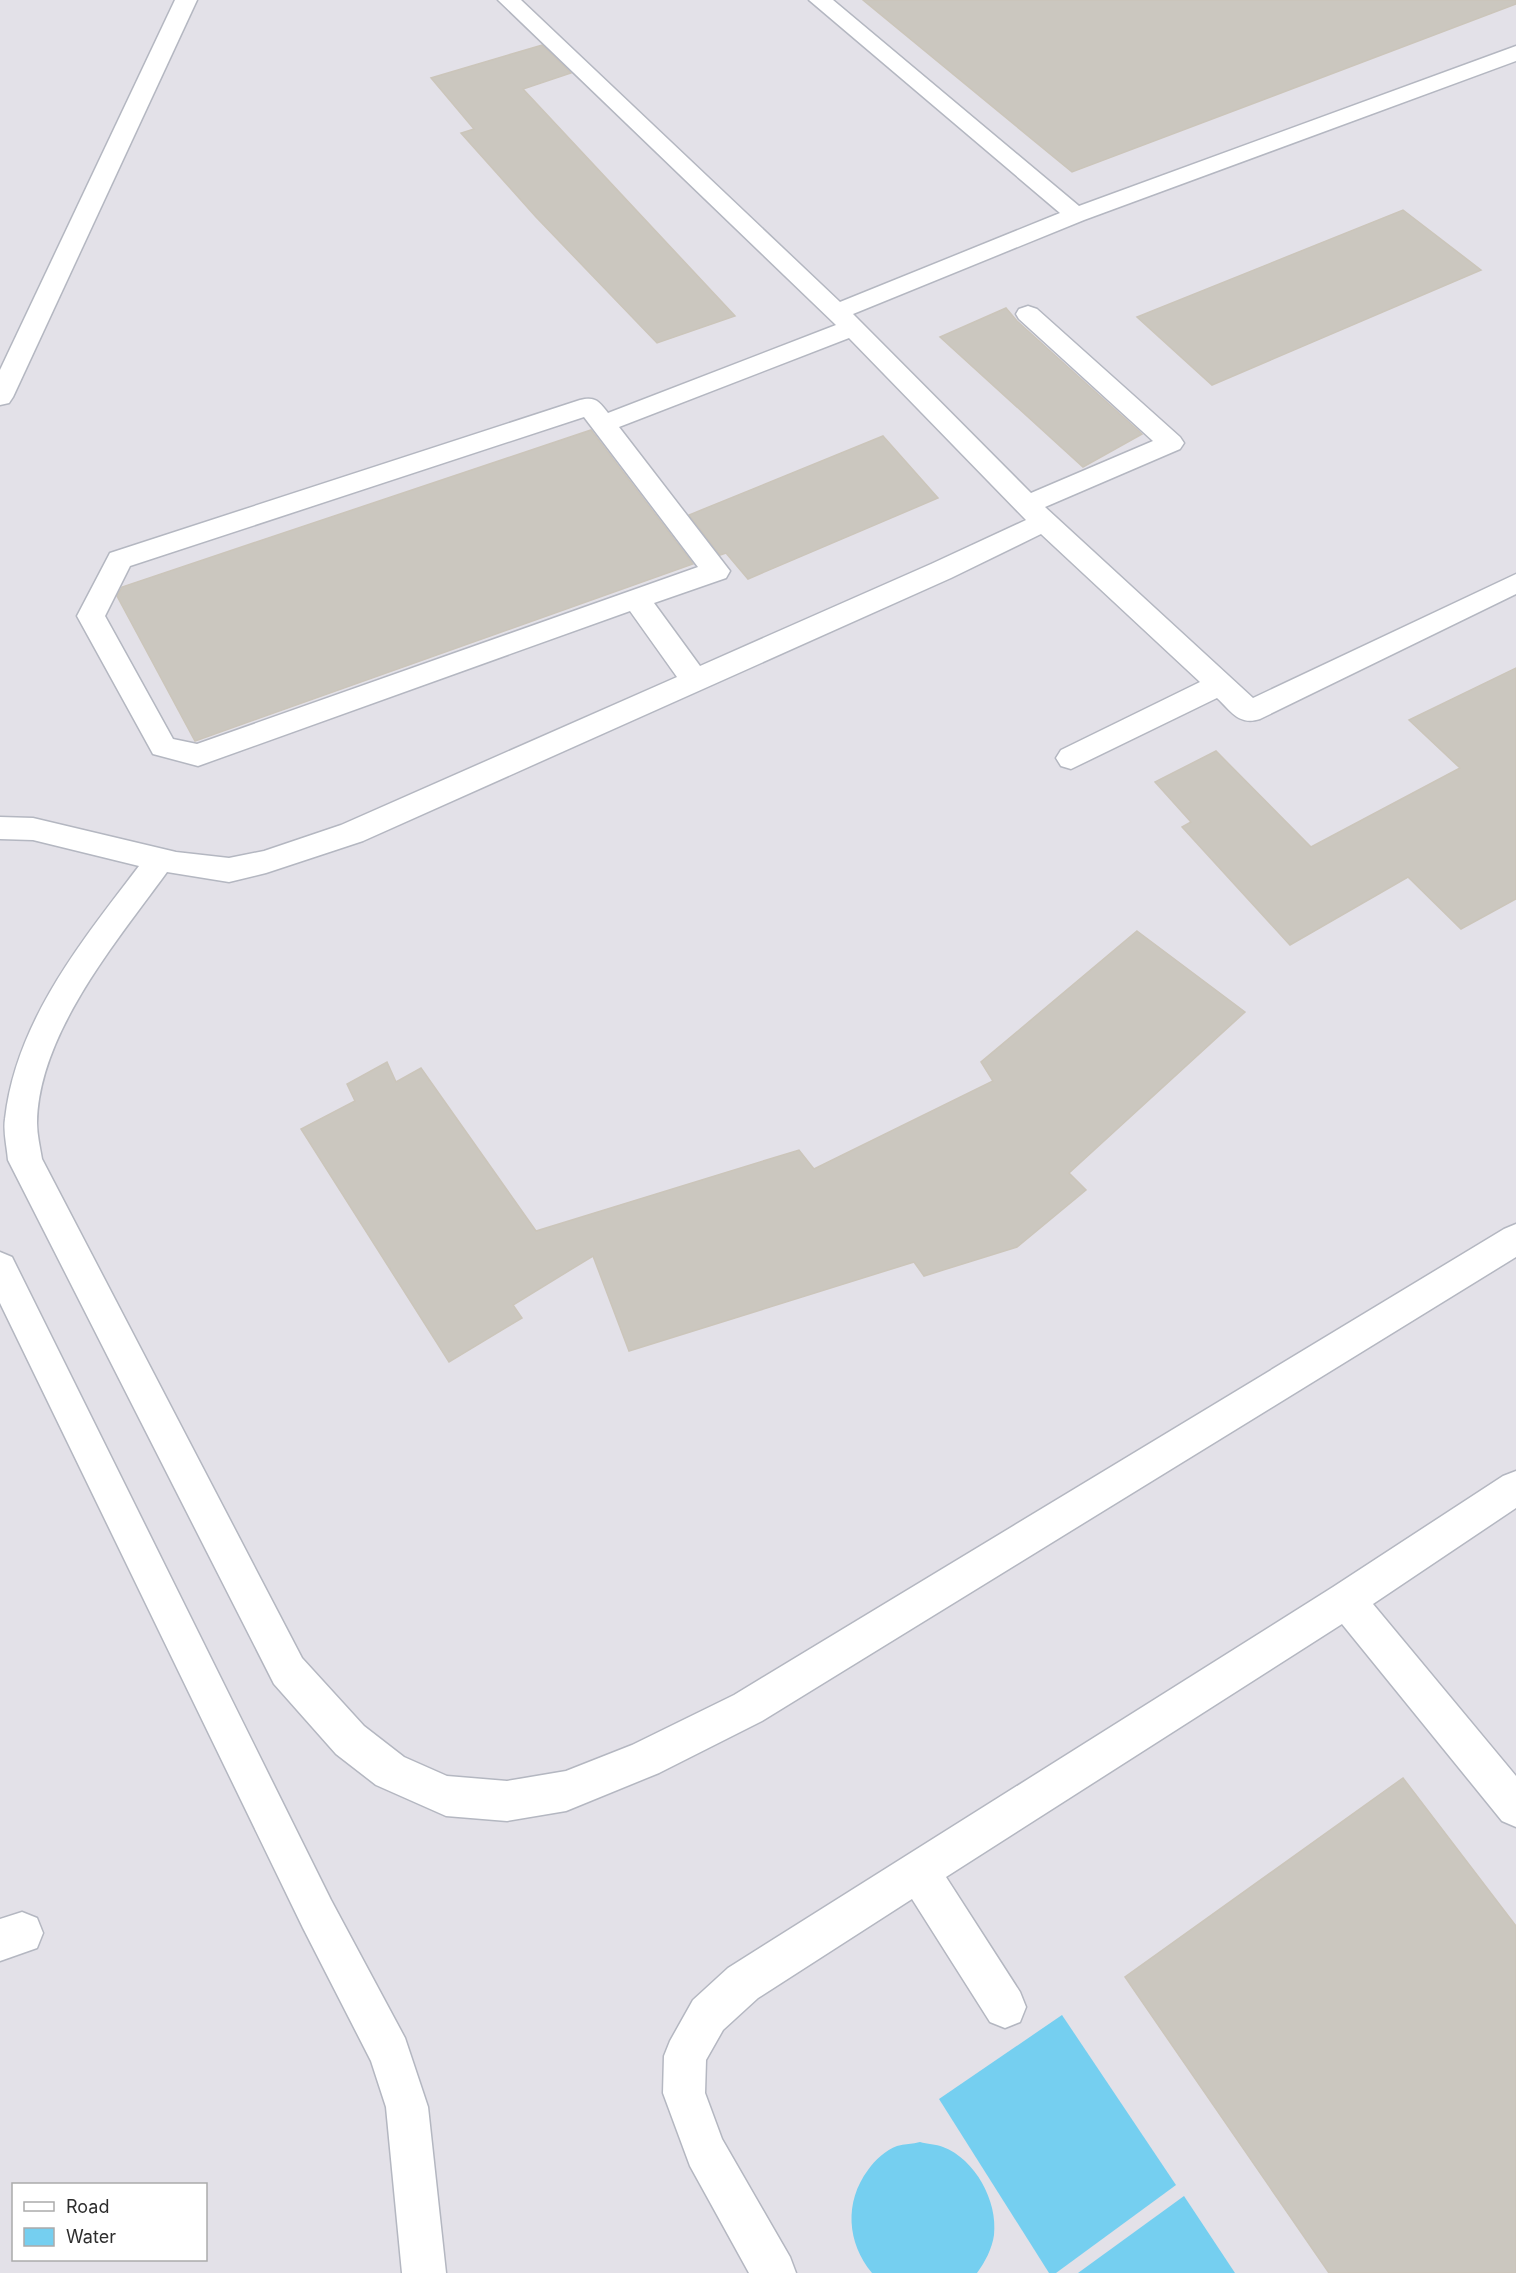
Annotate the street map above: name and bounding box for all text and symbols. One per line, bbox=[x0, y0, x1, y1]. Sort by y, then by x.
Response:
legend bbox=[12, 2183, 207, 2261]
text: Road bbox=[66, 2196, 109, 2217]
text: Water bbox=[66, 2226, 116, 2247]

